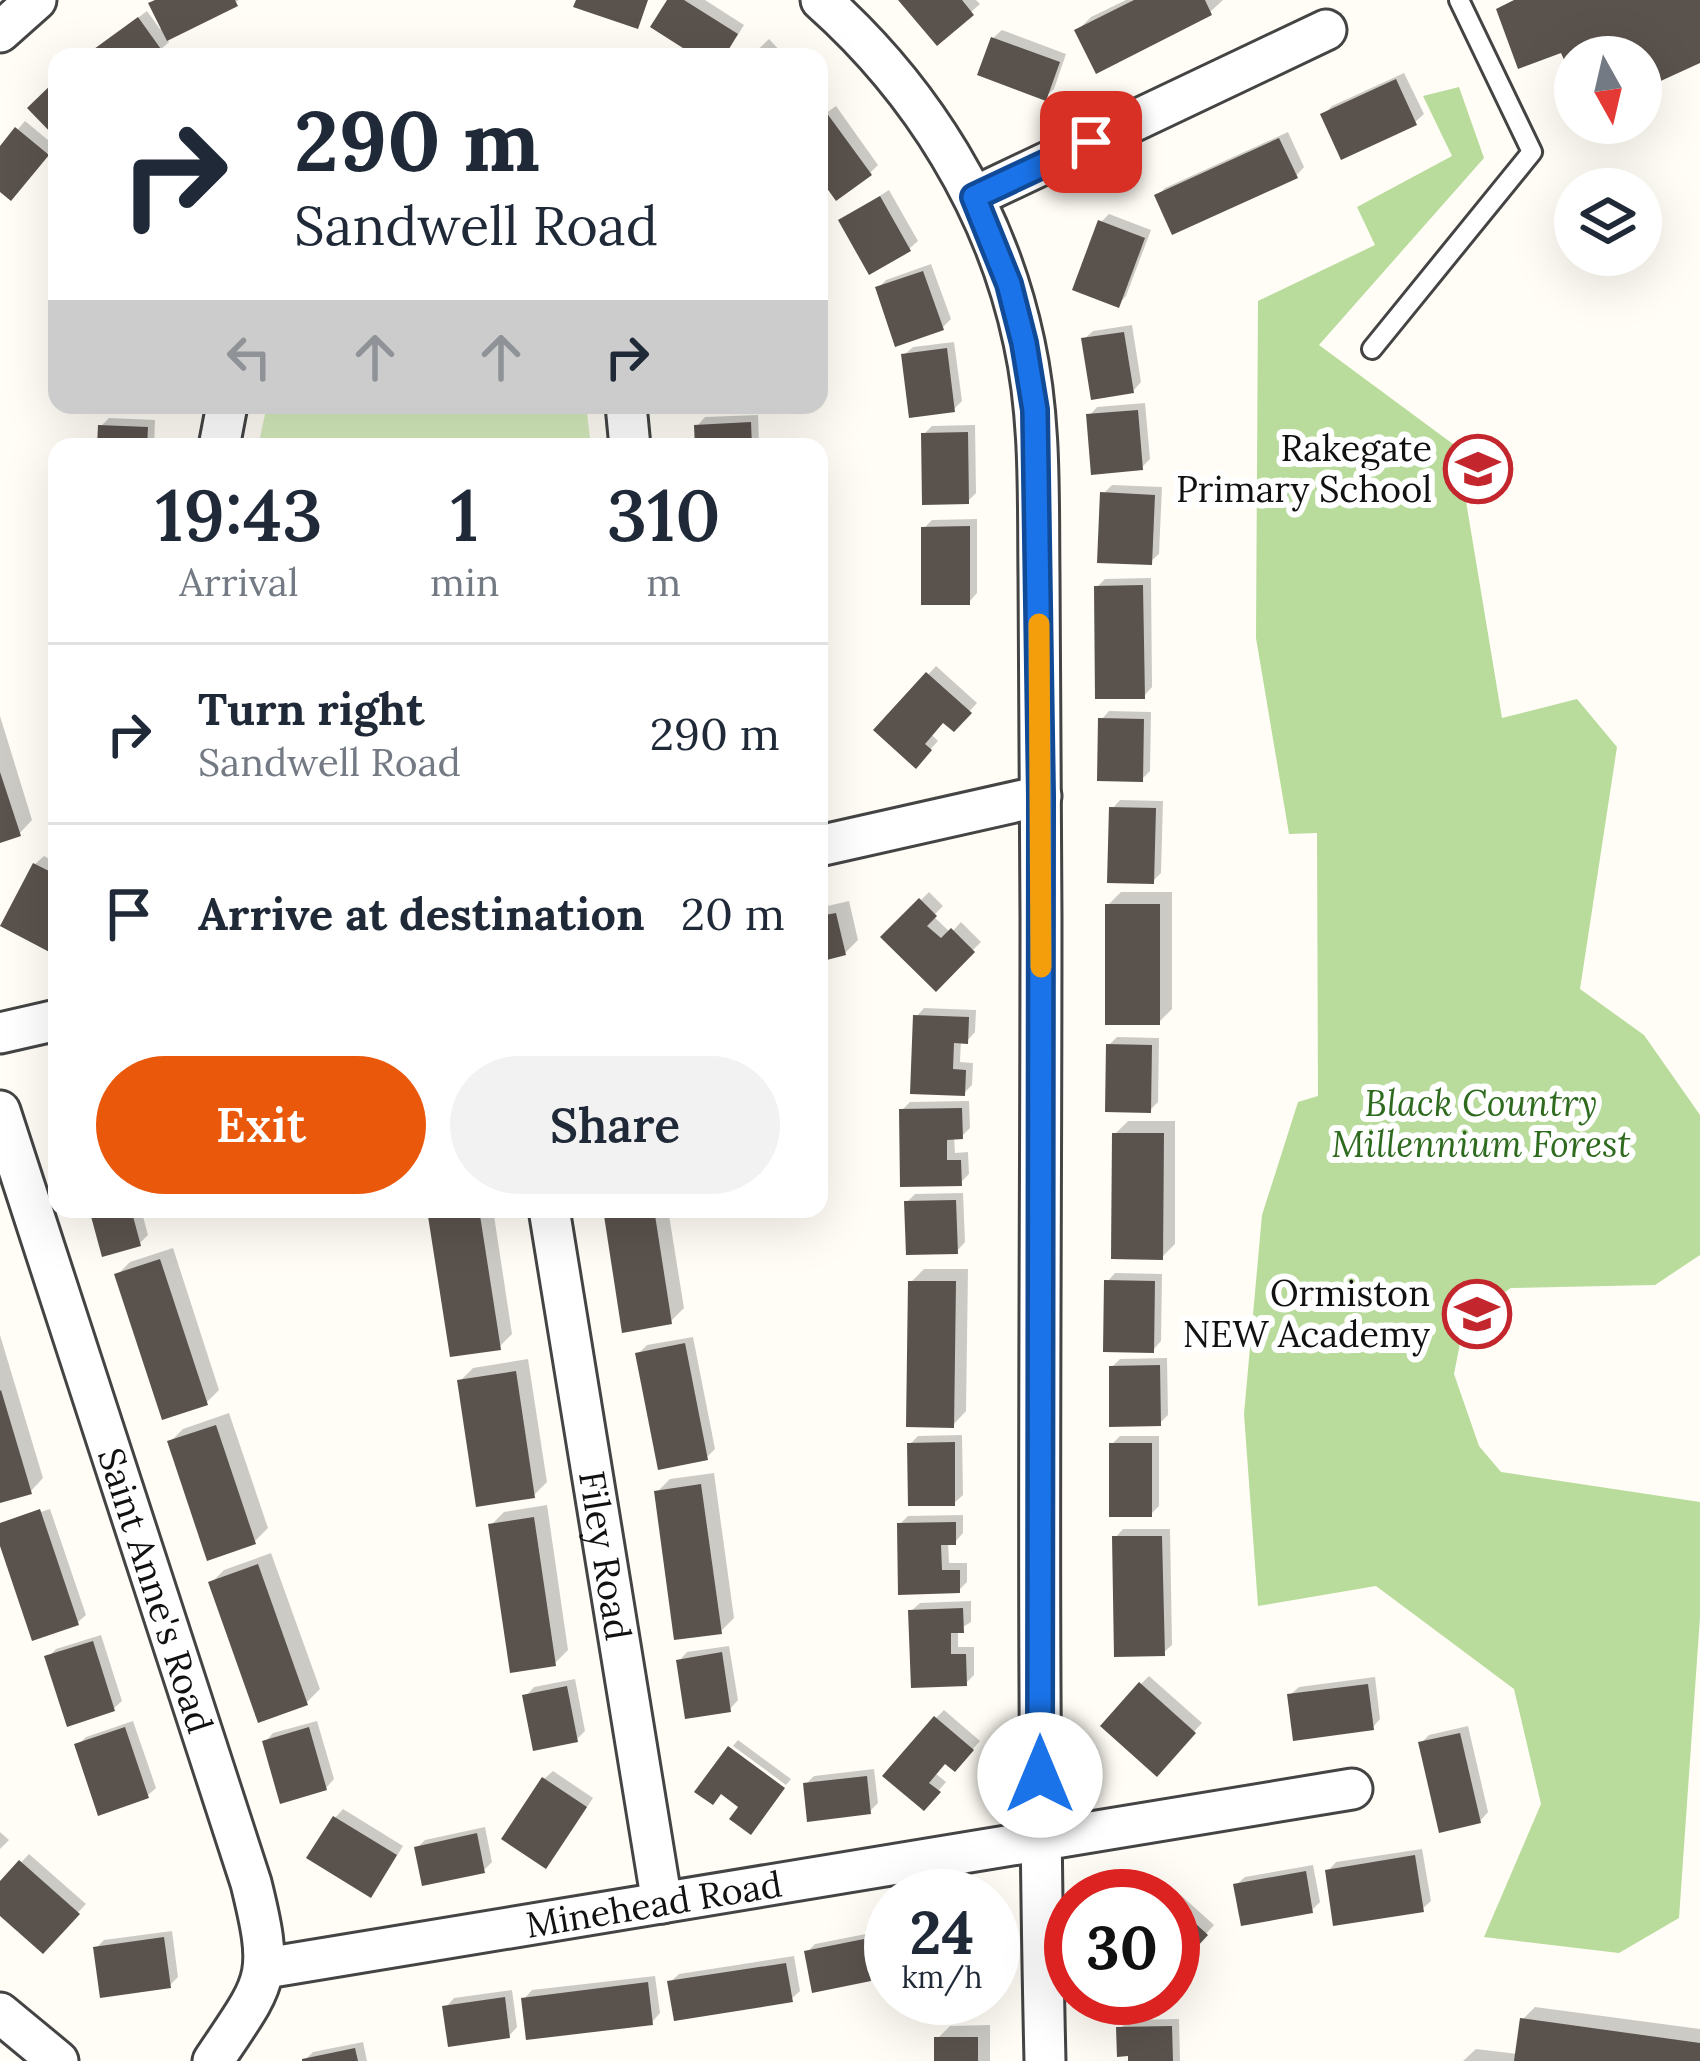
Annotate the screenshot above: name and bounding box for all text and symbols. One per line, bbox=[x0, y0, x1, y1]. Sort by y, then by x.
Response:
north arrow bbox=[1554, 36, 1662, 144]
map controls bbox=[1554, 36, 1662, 276]
text: 290 m bbox=[294, 86, 540, 194]
pin bbox=[1040, 91, 1142, 193]
icon: right bbox=[96, 96, 252, 252]
icon: arrive bbox=[1058, 109, 1124, 175]
button: layers bbox=[1554, 168, 1662, 276]
text: Sandwell Road bbox=[294, 191, 658, 260]
icon: left bbox=[216, 324, 282, 390]
icon: ahead bbox=[342, 324, 408, 390]
icon: ahead bbox=[468, 324, 534, 390]
icon: right bbox=[594, 324, 660, 390]
place label: Rakegate Primary School bbox=[1176, 425, 1432, 512]
school or university icon: Rakegate Primary School bbox=[1443, 434, 1513, 504]
text: 19:43 bbox=[155, 469, 323, 561]
text: 1 bbox=[451, 469, 479, 561]
text: 310 bbox=[607, 469, 721, 561]
text: Arrival bbox=[179, 557, 299, 607]
text: min bbox=[430, 557, 499, 607]
text: m bbox=[646, 557, 681, 607]
text: Turn right bbox=[198, 680, 425, 737]
icon: right bbox=[96, 701, 162, 767]
text: 290 m bbox=[650, 705, 780, 762]
text: Sandwell Road bbox=[198, 737, 461, 787]
icon: arrive bbox=[96, 881, 162, 947]
text: Arrive at destination bbox=[198, 885, 645, 942]
text: 20 m bbox=[681, 885, 785, 942]
button: Exit bbox=[96, 1056, 426, 1194]
button: Share bbox=[450, 1056, 780, 1194]
park label: Black Country Millennium Forest bbox=[1331, 1080, 1631, 1167]
place label: Ormiston NEW Academy bbox=[1183, 1270, 1430, 1357]
school or university icon: Ormiston NEW Academy bbox=[1442, 1279, 1512, 1349]
street label: Saint Anne's Road bbox=[88, 1442, 224, 1738]
street label: Filey Road bbox=[569, 1467, 642, 1643]
position arrow bbox=[977, 1712, 1103, 1838]
street label: Minehead Road bbox=[522, 1860, 785, 1948]
speed limit sign: 30 bbox=[1044, 1869, 1200, 2025]
text: 24 bbox=[910, 1894, 974, 1970]
text: km/h bbox=[901, 1958, 983, 1996]

